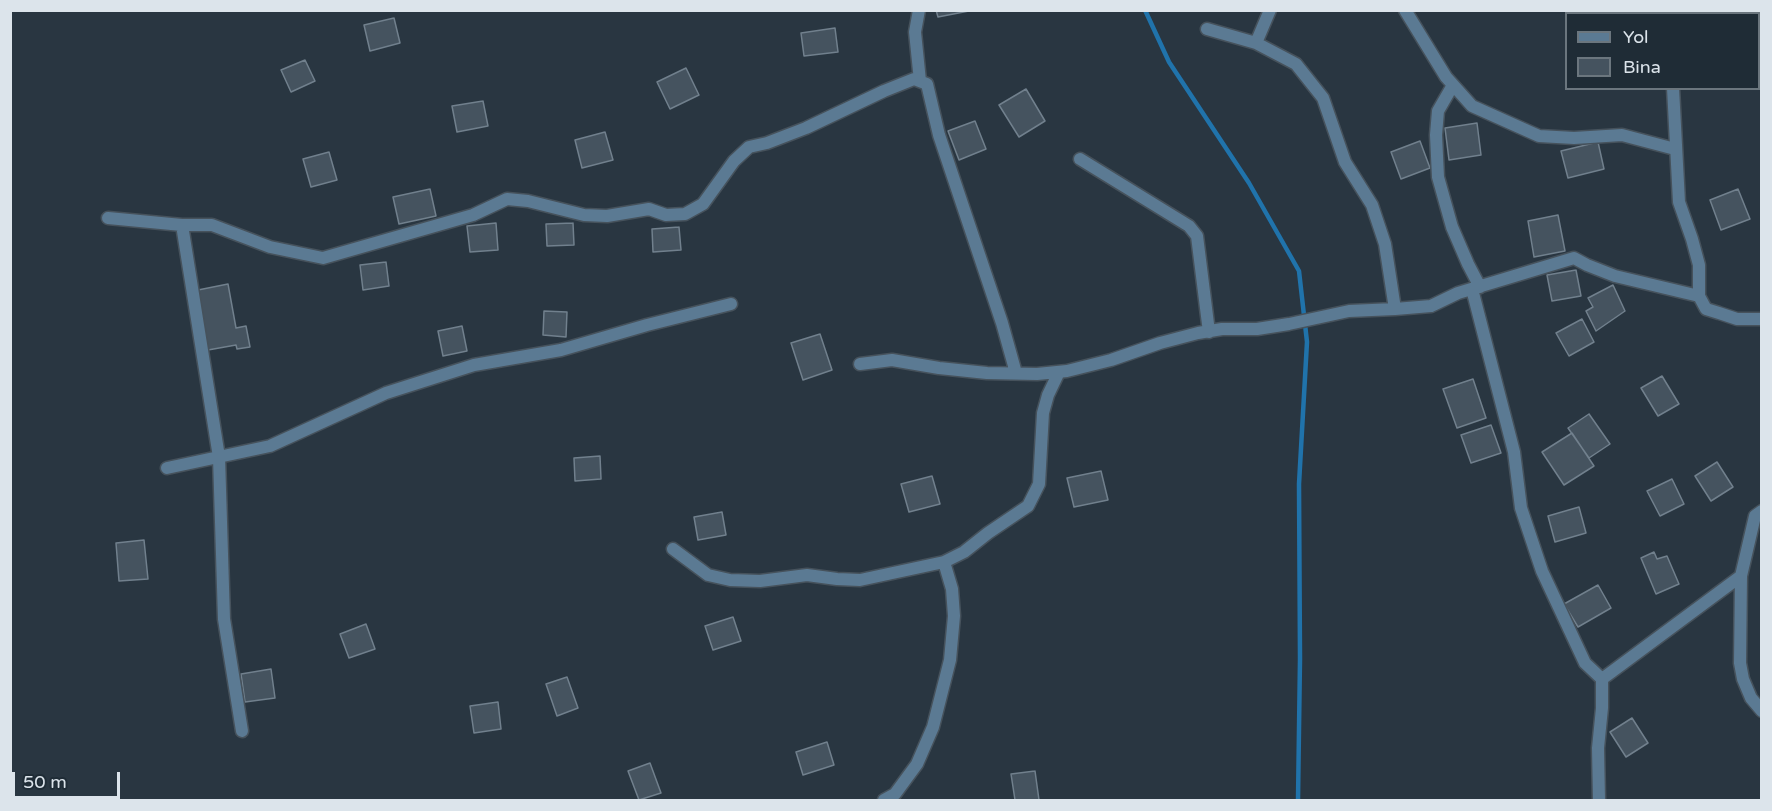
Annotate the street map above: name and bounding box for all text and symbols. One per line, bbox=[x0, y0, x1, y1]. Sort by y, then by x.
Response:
legend bbox=[1565, 12, 1760, 90]
text: Yol bbox=[1623, 26, 1649, 48]
text: Bina bbox=[1623, 56, 1661, 78]
scale bar bbox=[15, 760, 123, 798]
text: 50 m bbox=[23, 771, 67, 793]

